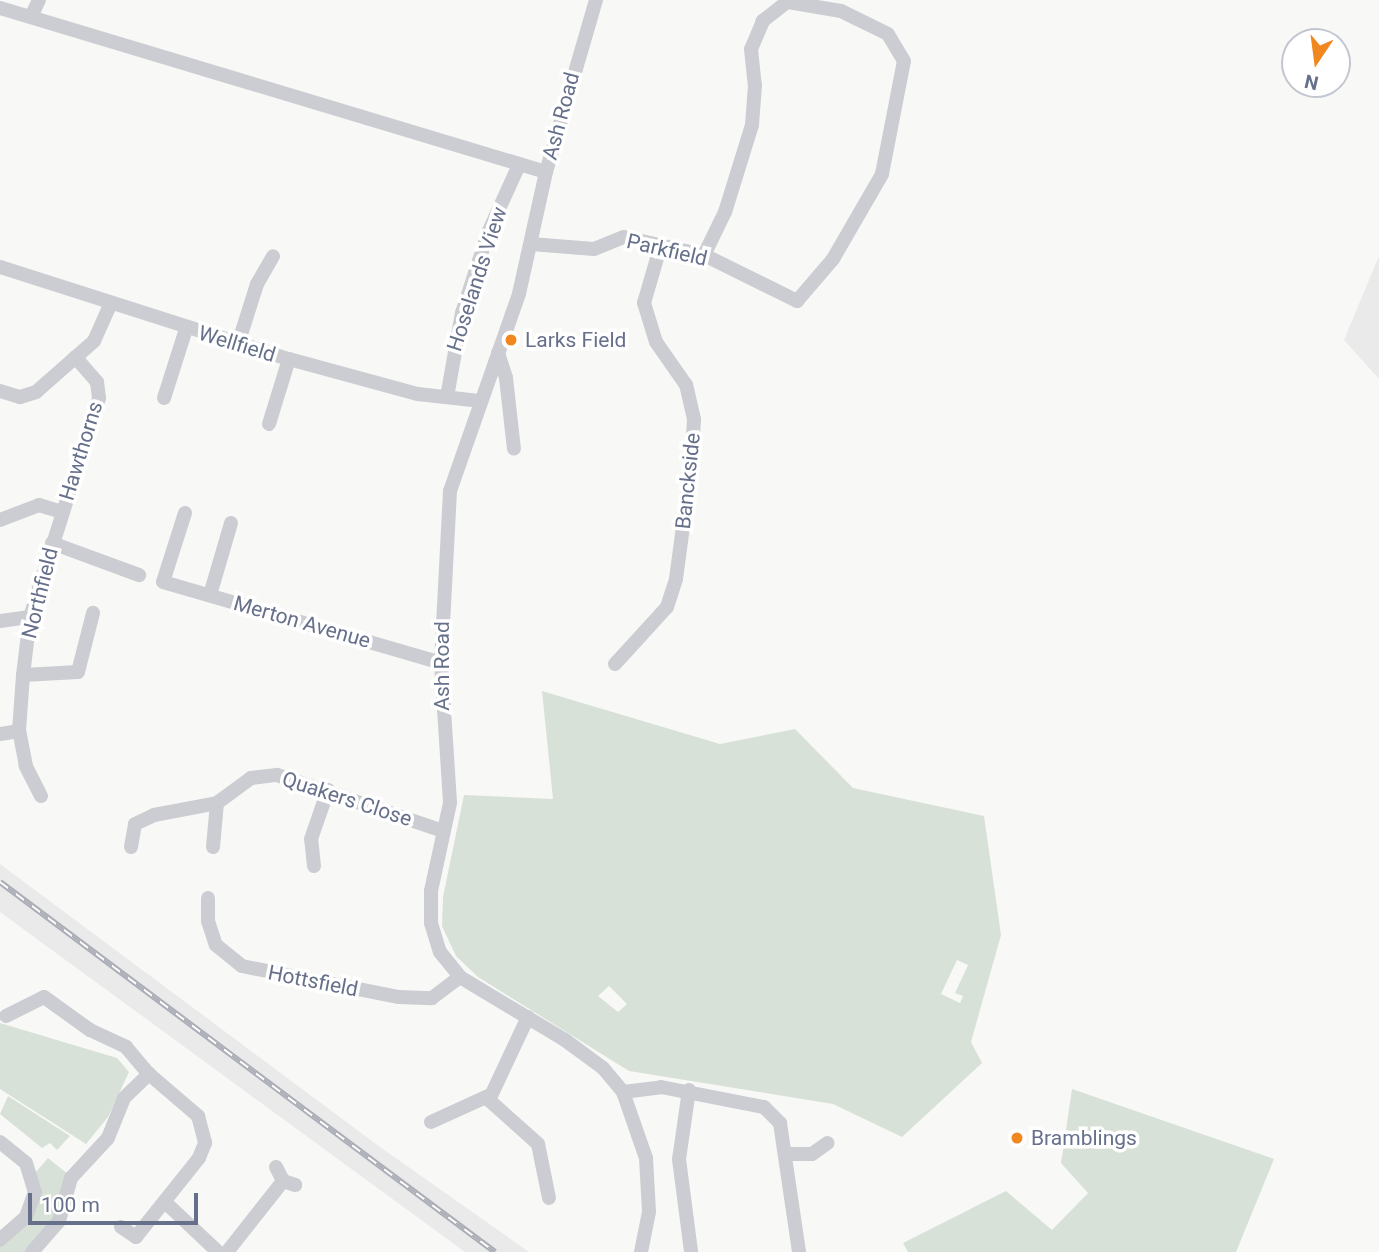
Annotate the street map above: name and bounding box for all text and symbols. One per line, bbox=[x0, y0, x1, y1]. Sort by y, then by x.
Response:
north arrow bbox=[1281, 28, 1351, 98]
text: N bbox=[1302, 69, 1321, 95]
street label: Ash Road bbox=[537, 70, 585, 162]
street label: Hoselands View bbox=[442, 204, 512, 354]
street label: Parkfield bbox=[624, 228, 710, 272]
street label: Wellfield bbox=[195, 320, 279, 368]
place label: Larks Field bbox=[525, 327, 626, 353]
marker: Larks Field bbox=[503, 332, 519, 348]
street label: Hawthorns bbox=[54, 398, 108, 504]
street label: Banckside bbox=[670, 432, 706, 530]
street label: Northfield bbox=[17, 545, 63, 641]
street label: Merton Avenue bbox=[231, 590, 373, 654]
street label: Ash Road bbox=[429, 621, 455, 711]
street label: Quakers Close bbox=[279, 766, 415, 832]
street label: Hottsfield bbox=[266, 960, 360, 1002]
place label: Bramblings bbox=[1031, 1125, 1137, 1151]
marker: Bramblings bbox=[1009, 1130, 1025, 1146]
scale bar bbox=[32, 1178, 201, 1222]
text: 100 m bbox=[41, 1193, 100, 1217]

